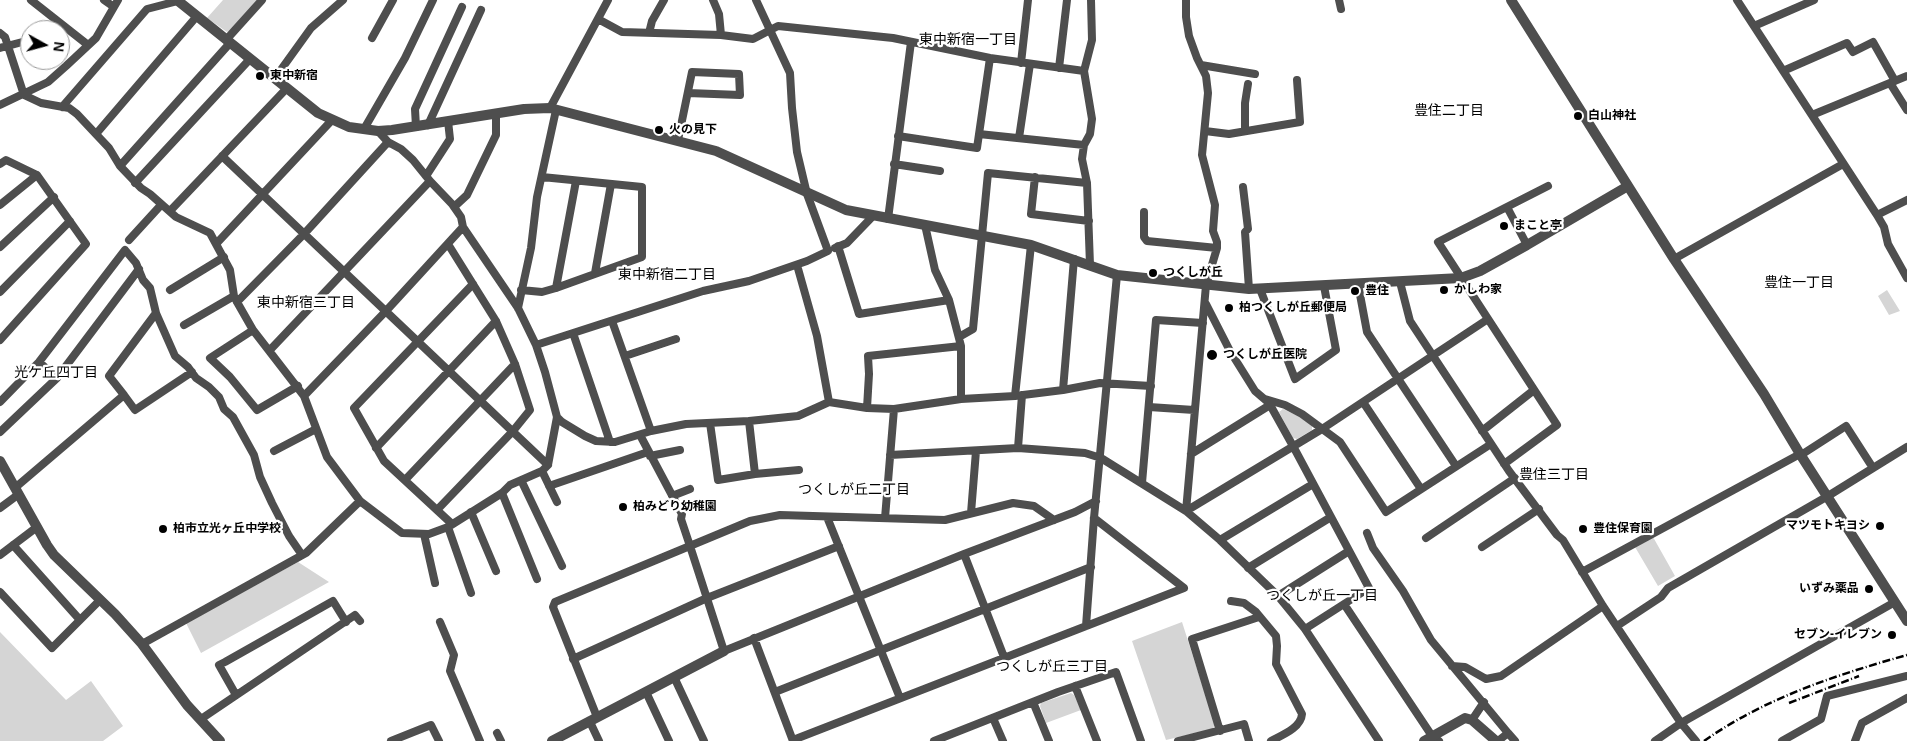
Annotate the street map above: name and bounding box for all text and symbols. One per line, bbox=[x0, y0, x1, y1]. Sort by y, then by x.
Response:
north arrow bbox=[20, 20, 70, 70]
district label: 東中新宿一丁目 bbox=[919, 32, 1017, 48]
text: N bbox=[50, 41, 67, 53]
place label: 東中新宿 bbox=[270, 69, 318, 83]
marker: 東中新宿 bbox=[254, 70, 266, 82]
district label: 豊住二丁目 bbox=[1414, 103, 1484, 119]
place label: 白山神社 bbox=[1588, 109, 1636, 123]
marker: 白山神社 bbox=[1572, 110, 1584, 122]
place label: 火の見下 bbox=[669, 123, 717, 137]
marker: 火の見下 bbox=[653, 124, 665, 136]
place label: まこと亭 bbox=[1514, 219, 1562, 233]
marker: まこと亭 bbox=[1498, 220, 1510, 232]
place label: つくしが丘 bbox=[1163, 266, 1223, 280]
district label: 東中新宿二丁目 bbox=[618, 267, 716, 283]
marker: つくしが丘 bbox=[1147, 267, 1159, 279]
district label: 豊住一丁目 bbox=[1764, 275, 1834, 291]
place label: かしわ家 bbox=[1454, 283, 1502, 297]
place label: 豊住 bbox=[1365, 284, 1389, 298]
marker: かしわ家 bbox=[1438, 284, 1450, 296]
marker: 豊住 bbox=[1349, 285, 1361, 297]
district label: 東中新宿三丁目 bbox=[257, 295, 355, 311]
place label: 柏つくしが丘郵便局 bbox=[1239, 301, 1347, 315]
marker: 柏つくしが丘郵便局 bbox=[1223, 302, 1235, 314]
marker: つくしが丘医院 bbox=[1205, 348, 1219, 362]
place label: つくしが丘医院 bbox=[1223, 348, 1307, 362]
district label: 光ケ丘四丁目 bbox=[14, 365, 98, 381]
district label: 豊住三丁目 bbox=[1519, 467, 1589, 483]
district label: つくしが丘二丁目 bbox=[798, 482, 910, 498]
place label: 柏みどり幼稚園 bbox=[633, 500, 717, 514]
marker: 柏みどり幼稚園 bbox=[617, 501, 629, 513]
place label: マツモトキヨシ bbox=[1786, 519, 1870, 533]
marker: マツモトキヨシ bbox=[1874, 520, 1886, 532]
place label: 柏市立光ヶ丘中学校 bbox=[173, 522, 281, 536]
place label: 豊住保育園 bbox=[1593, 522, 1653, 536]
marker: 柏市立光ヶ丘中学校 bbox=[157, 523, 169, 535]
marker: 豊住保育園 bbox=[1577, 523, 1589, 535]
place label: いずみ薬品 bbox=[1799, 582, 1859, 596]
marker: いずみ薬品 bbox=[1863, 583, 1875, 595]
district label: つくしが丘一丁目 bbox=[1266, 588, 1378, 604]
place label: セブン-イレブン bbox=[1794, 628, 1882, 642]
marker: セブン-イレブン bbox=[1886, 629, 1898, 641]
district label: つくしが丘三丁目 bbox=[996, 659, 1108, 675]

